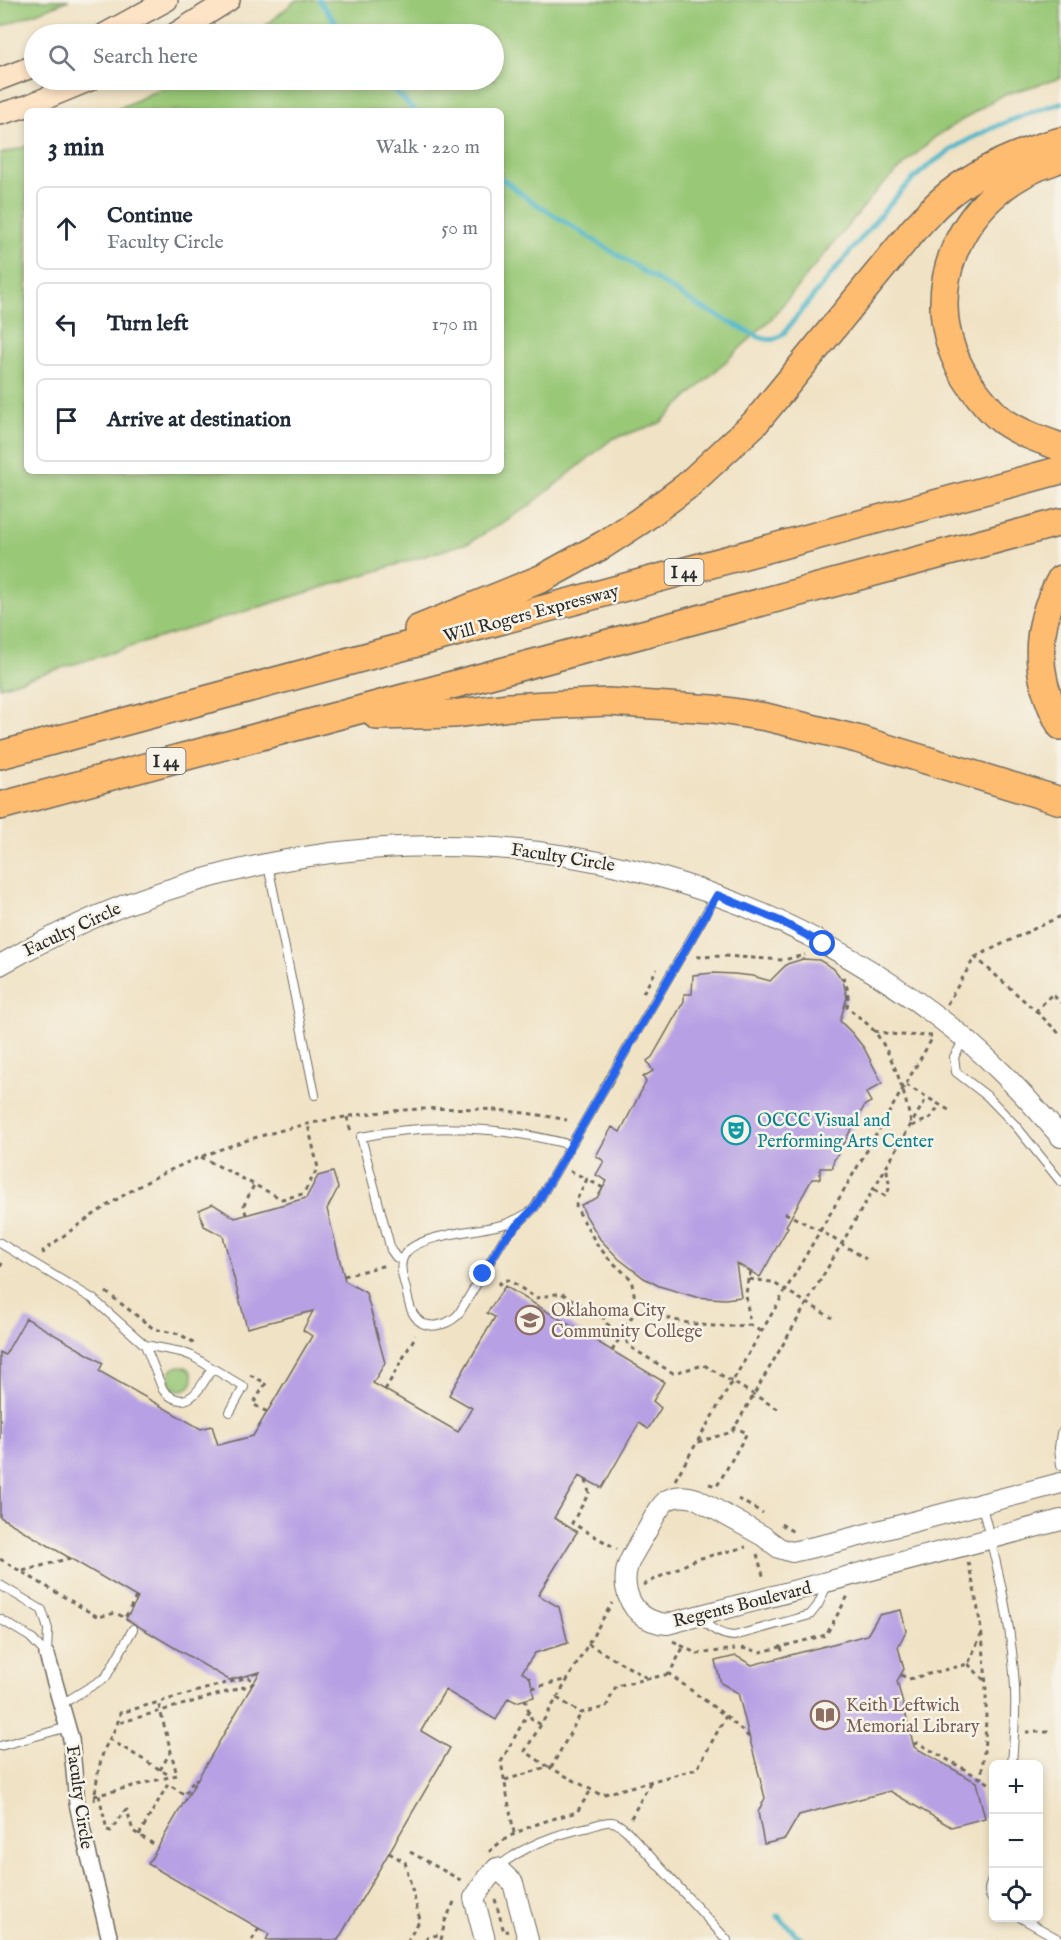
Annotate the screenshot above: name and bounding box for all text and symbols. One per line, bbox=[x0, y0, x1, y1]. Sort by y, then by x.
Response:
search box bbox=[24, 24, 504, 90]
icon: search bbox=[45, 41, 78, 74]
text: Search here bbox=[93, 43, 198, 71]
text: 3 min bbox=[48, 131, 104, 164]
text: Walk · 220 m bbox=[376, 135, 480, 160]
text: Continue bbox=[107, 202, 193, 230]
icon: ahead bbox=[50, 212, 83, 245]
text: 50 m bbox=[441, 216, 478, 241]
text: Faculty Circle bbox=[107, 230, 224, 255]
icon: left bbox=[50, 308, 83, 341]
text: Turn left bbox=[107, 310, 189, 338]
text: 170 m bbox=[432, 312, 478, 337]
icon: arrive bbox=[50, 404, 83, 437]
text: Arrive at destination bbox=[107, 406, 291, 434]
road number: I 44 bbox=[664, 559, 704, 585]
street label: Will Rogers Expressway bbox=[441, 580, 622, 649]
road number: I 44 bbox=[146, 748, 186, 774]
street label: Faculty Circle bbox=[509, 839, 616, 878]
street label: Faculty Circle bbox=[20, 898, 125, 963]
route start bbox=[809, 930, 835, 956]
place label: OCCC Visual and Performing Arts Center bbox=[757, 1110, 934, 1154]
theatre icon: OCCC Visual and Performing Arts Center bbox=[720, 1114, 752, 1146]
route end bbox=[469, 1260, 495, 1286]
place label: Oklahoma City Community College bbox=[551, 1300, 702, 1344]
school or university icon: Oklahoma City Community College bbox=[514, 1304, 546, 1336]
street label: Regents Boulevard bbox=[671, 1577, 814, 1634]
place label: Keith Leftwich Memorial Library bbox=[846, 1695, 980, 1739]
library icon: Keith Leftwich Memorial Library bbox=[809, 1699, 841, 1731]
street label: Faculty Circle bbox=[60, 1744, 97, 1851]
map controls bbox=[989, 1760, 1043, 1922]
button: + bbox=[989, 1760, 1043, 1814]
button: − bbox=[989, 1814, 1043, 1868]
button: locate bbox=[989, 1868, 1043, 1922]

